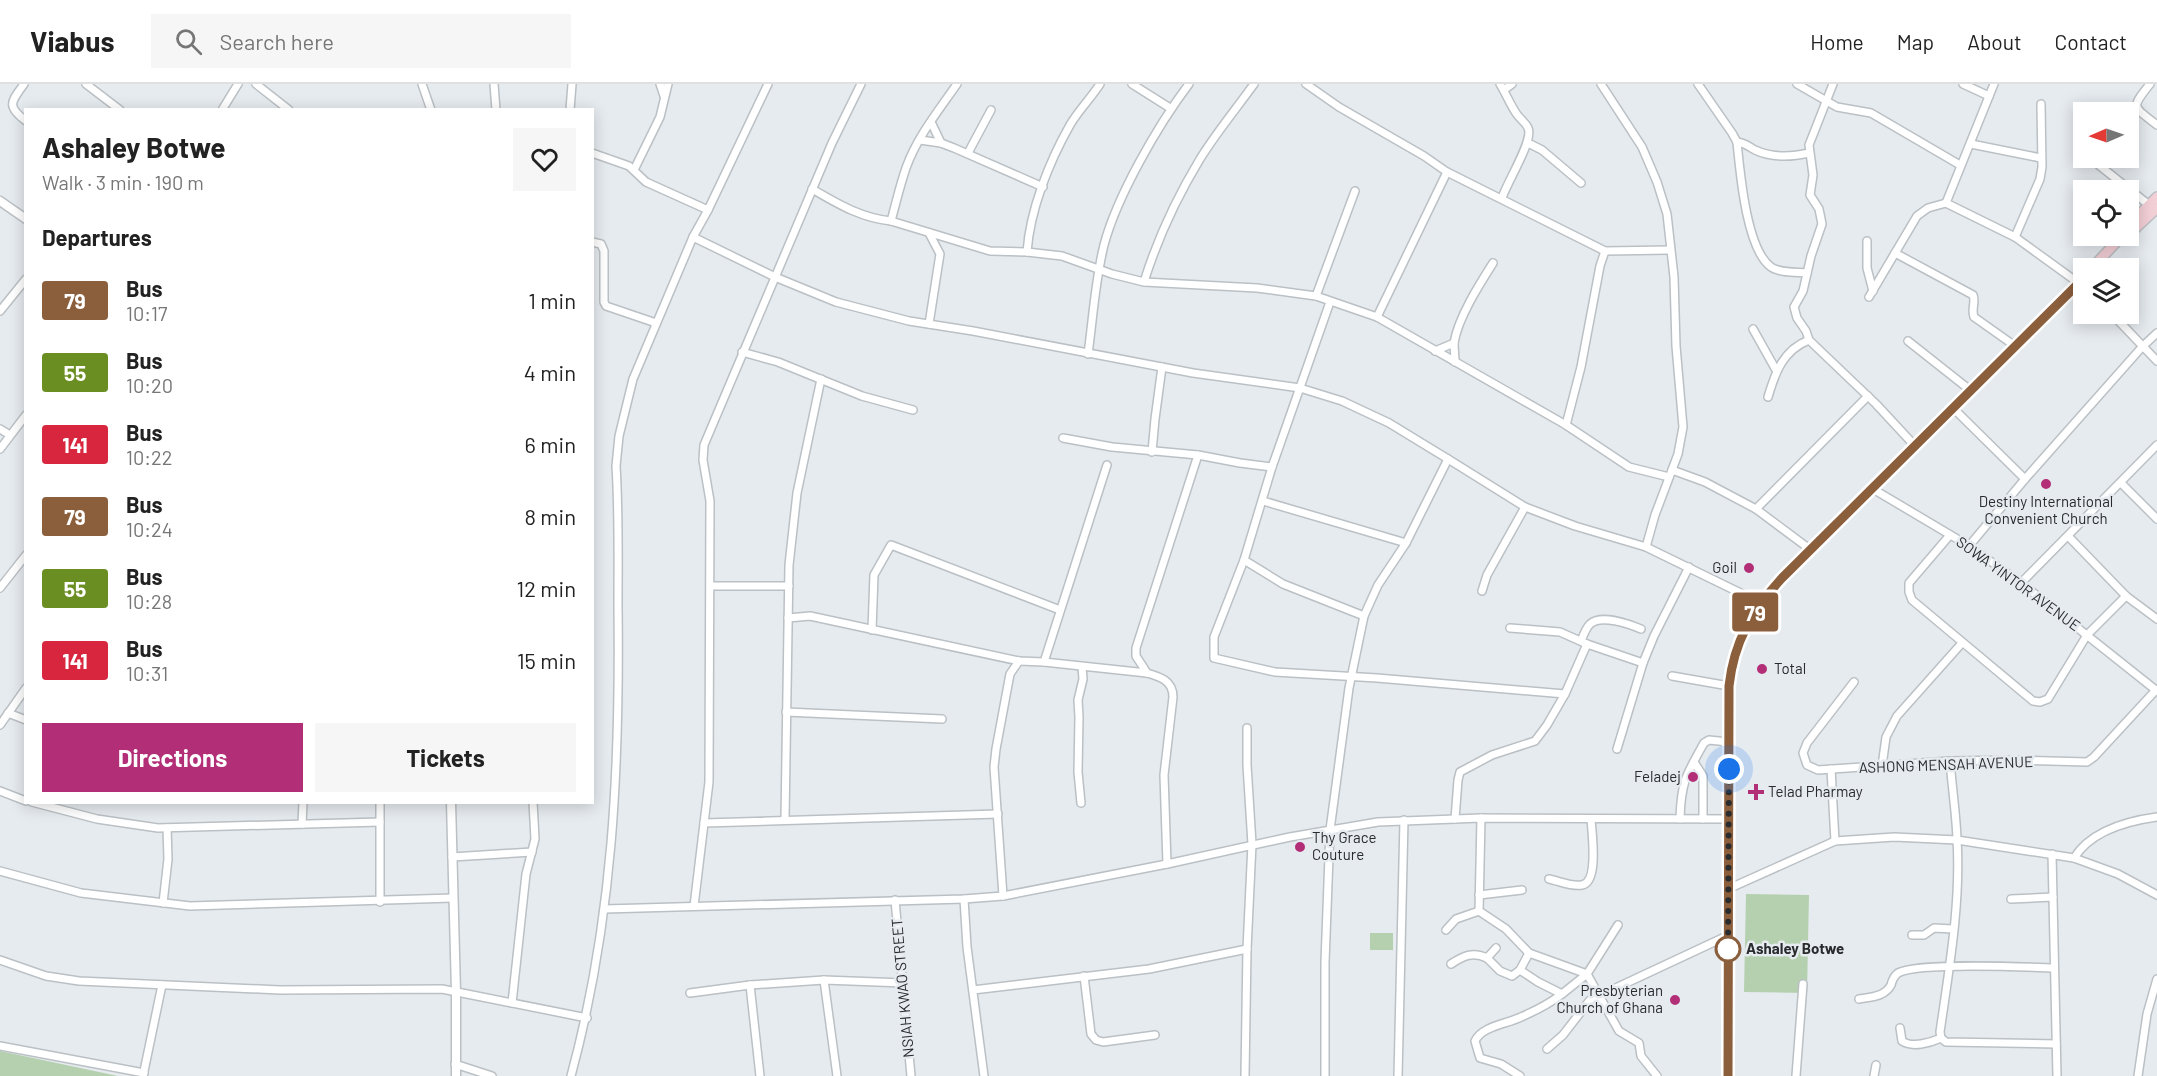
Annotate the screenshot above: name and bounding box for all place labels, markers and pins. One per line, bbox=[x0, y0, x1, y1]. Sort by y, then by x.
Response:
marker: Destiny International Convenient Church bbox=[2039, 477, 2053, 491]
place label: Destiny International Convenient Church bbox=[1979, 492, 2113, 527]
place label: Goil bbox=[1712, 558, 1737, 576]
marker: Goil bbox=[1742, 561, 1756, 575]
place label: Total bbox=[1774, 659, 1806, 677]
marker: Total bbox=[1755, 662, 1769, 676]
place label: Feladej bbox=[1634, 767, 1681, 785]
marker: Feladej bbox=[1686, 770, 1700, 784]
place label: Telad Pharmay bbox=[1768, 782, 1863, 800]
marker: Telad Pharmay bbox=[1749, 785, 1763, 799]
place label: Thy Grace Couture bbox=[1312, 828, 1376, 863]
marker: Thy Grace Couture bbox=[1293, 840, 1307, 854]
marker: Ashaley Botwe bbox=[1715, 936, 1741, 962]
place label: Ashaley Botwe bbox=[1746, 939, 1844, 957]
place label: Presbyterian Church of Ghana bbox=[1556, 981, 1663, 1016]
marker: Presbyterian Church of Ghana bbox=[1668, 993, 1682, 1007]

